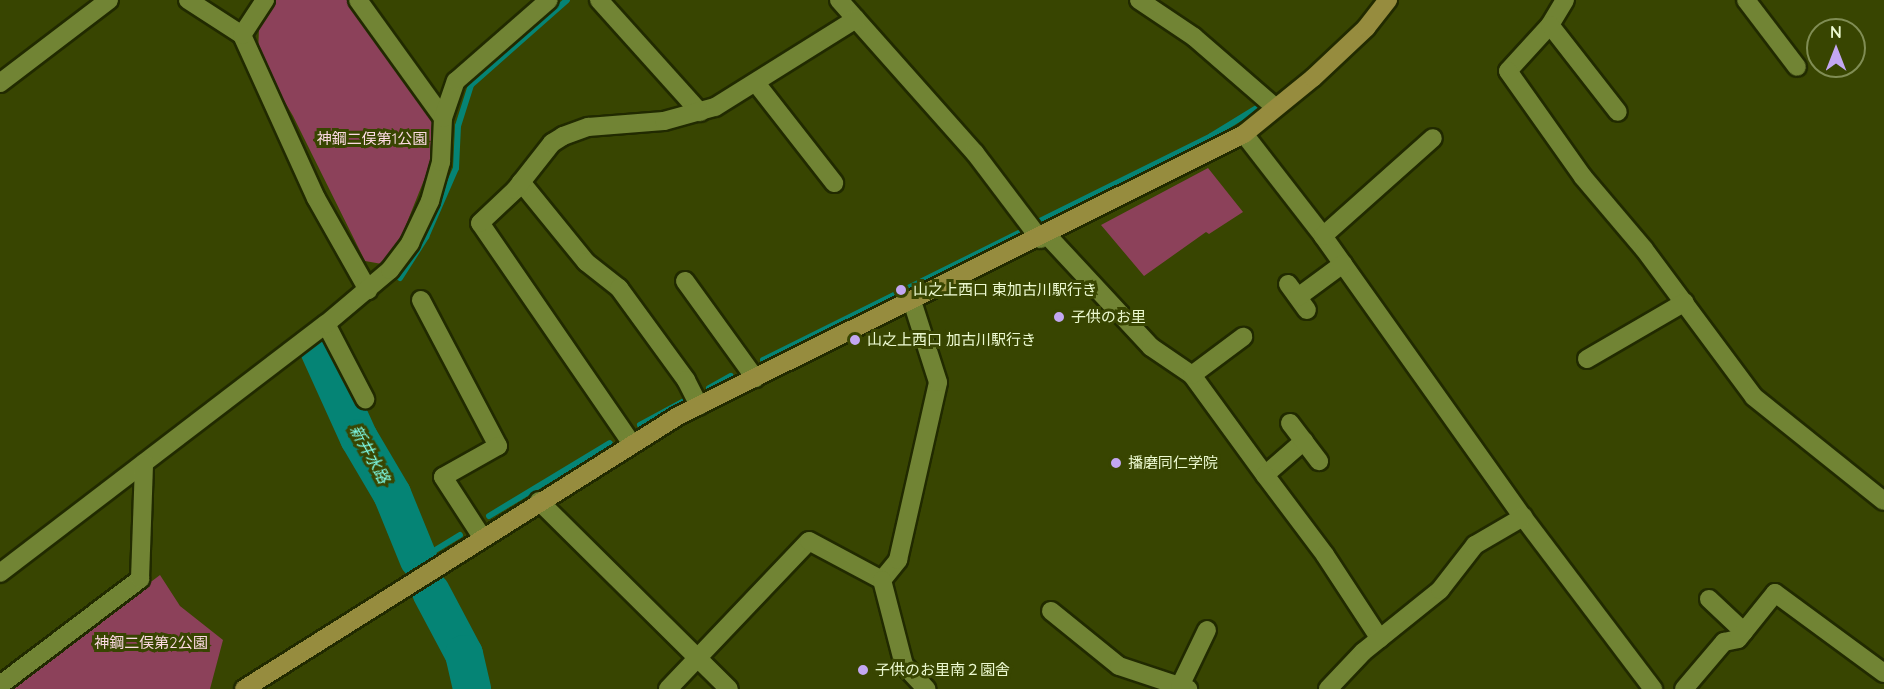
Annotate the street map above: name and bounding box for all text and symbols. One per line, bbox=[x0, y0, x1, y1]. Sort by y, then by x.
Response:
north arrow bbox=[1806, 18, 1866, 78]
text: N bbox=[1830, 22, 1842, 42]
park label: 神鋼二俣第1公園 bbox=[317, 130, 427, 148]
place label: 山之上西口 東加古川駅行き bbox=[913, 281, 1097, 299]
marker: 山之上西口 東加古川駅行き bbox=[894, 283, 908, 297]
place label: 子供のお里 bbox=[1071, 308, 1146, 326]
marker: 子供のお里 bbox=[1052, 310, 1066, 324]
place label: 山之上西口 加古川駅行き bbox=[867, 331, 1036, 349]
marker: 山之上西口 加古川駅行き bbox=[848, 333, 862, 347]
water label: 新井水路 bbox=[346, 421, 394, 487]
place label: 播磨同仁学院 bbox=[1128, 454, 1218, 472]
marker: 播磨同仁学院 bbox=[1109, 456, 1123, 470]
park label: 神鋼二俣第2公園 bbox=[94, 634, 208, 652]
place label: 子供のお里南２園舎 bbox=[875, 661, 1010, 679]
marker: 子供のお里南２園舎 bbox=[856, 663, 870, 677]

